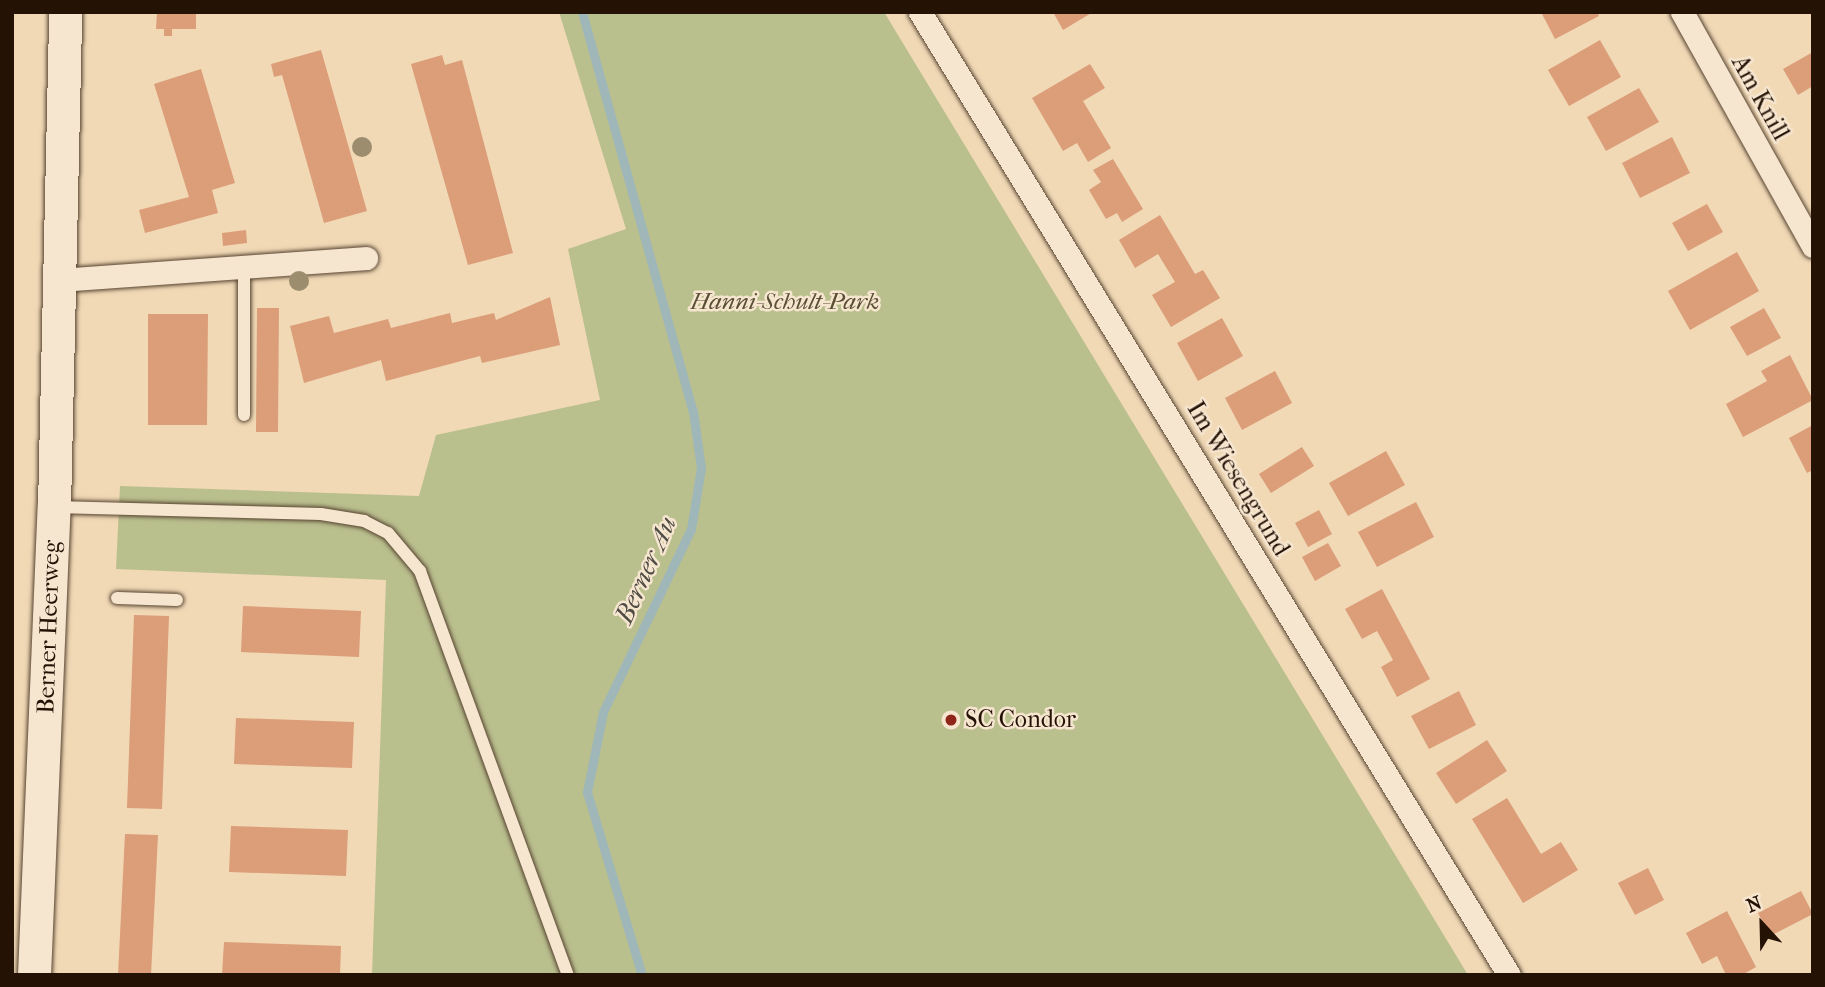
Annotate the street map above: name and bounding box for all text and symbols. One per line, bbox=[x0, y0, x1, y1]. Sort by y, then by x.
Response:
street label: Am Knill bbox=[1725, 51, 1795, 145]
park label: Hanni-Schult-Park bbox=[691, 288, 879, 316]
street label: Im Wiesengrund bbox=[1181, 397, 1295, 561]
water label: Berner Au bbox=[609, 512, 683, 628]
street label: Berner Heerweg bbox=[32, 540, 66, 714]
place label: SC Condor bbox=[965, 706, 1076, 734]
marker: SC Condor bbox=[943, 712, 959, 728]
north arrow bbox=[1727, 889, 1797, 959]
text: N bbox=[1743, 892, 1765, 917]

